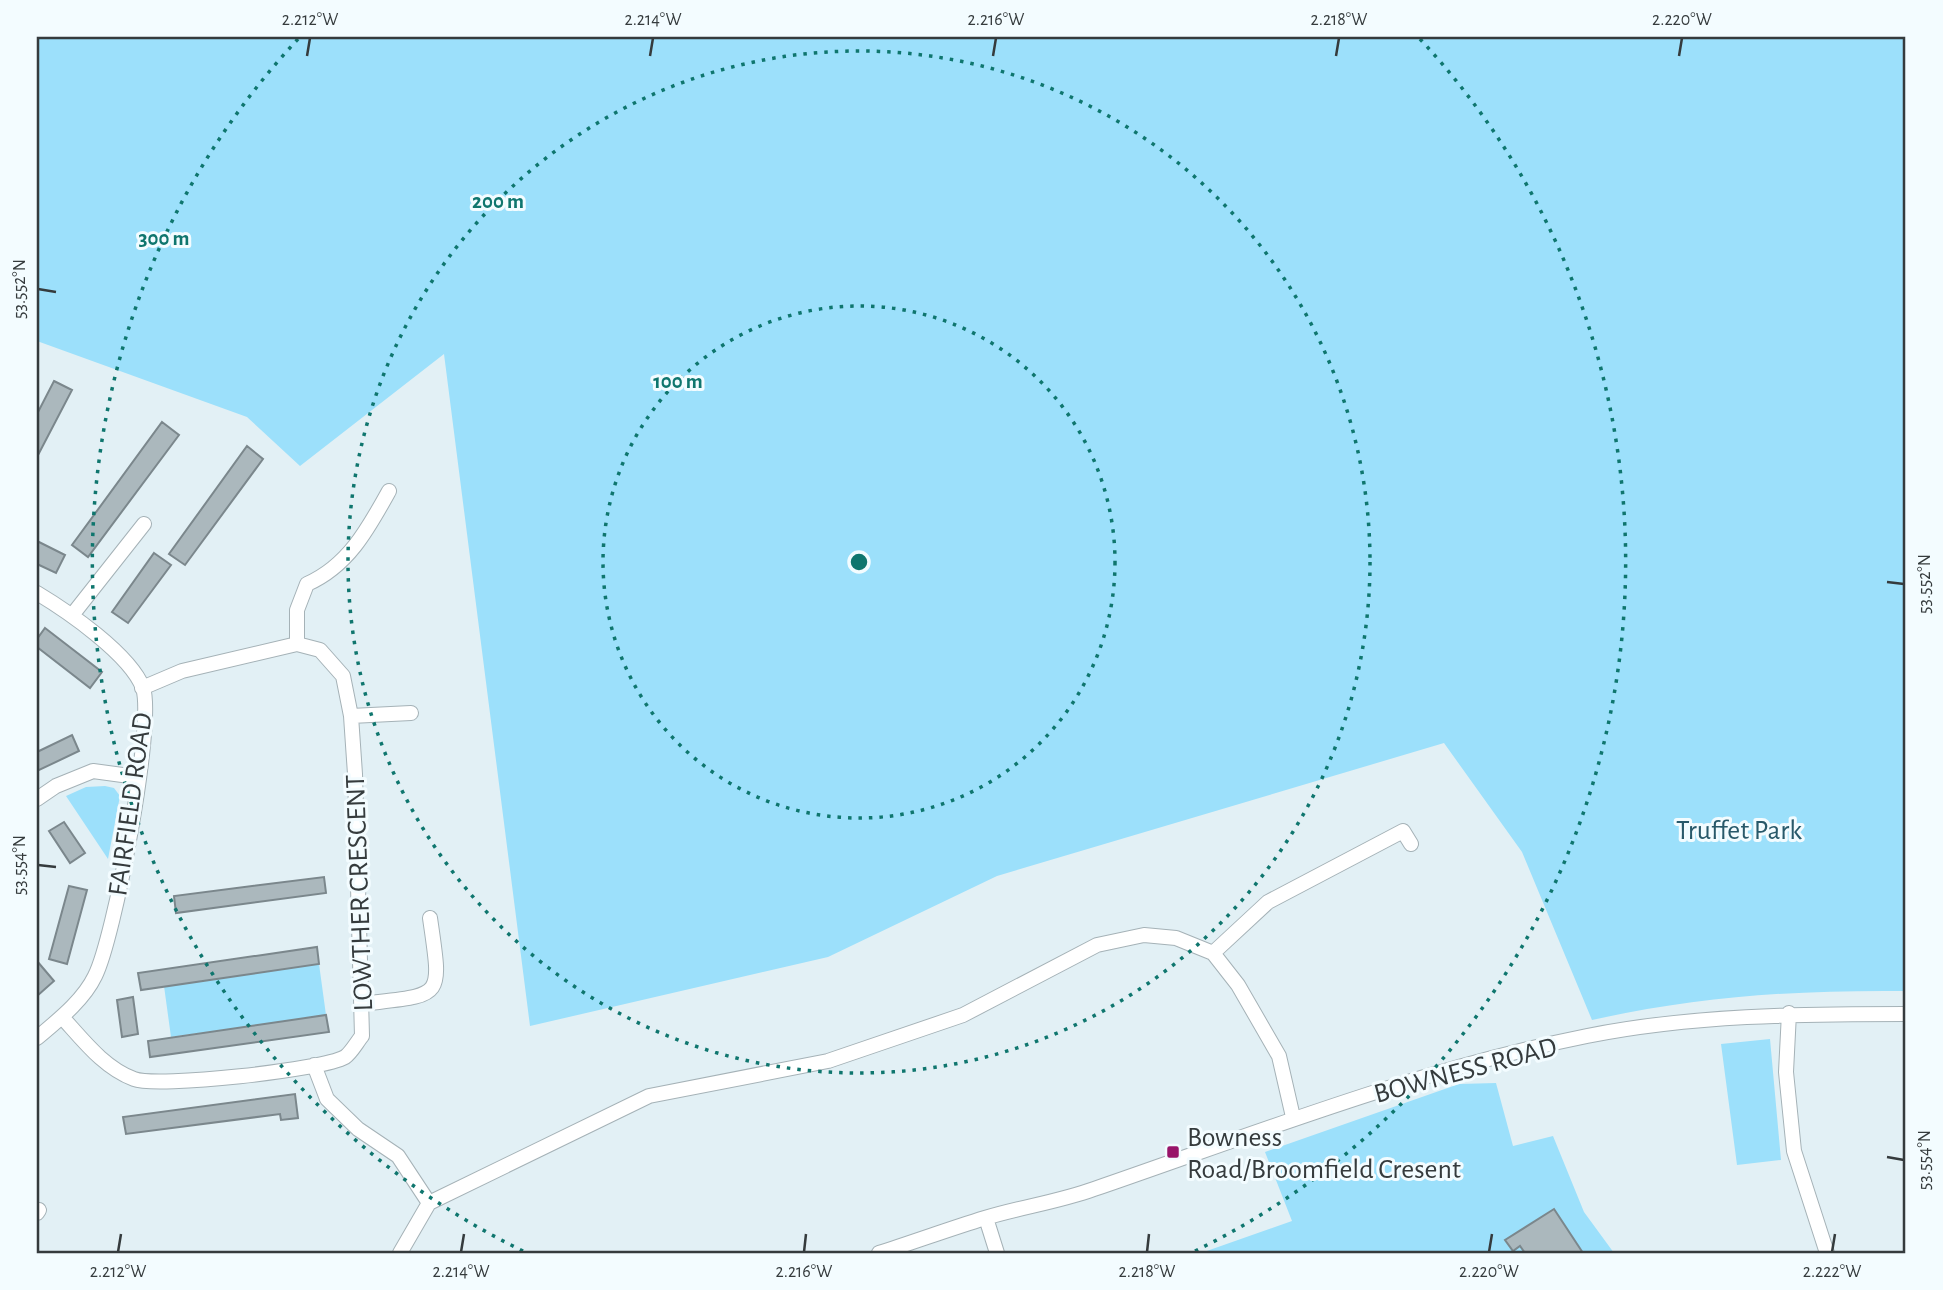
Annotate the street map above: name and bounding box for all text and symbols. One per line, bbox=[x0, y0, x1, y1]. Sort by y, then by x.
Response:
text: 2.212°W bbox=[282, 11, 338, 29]
text: 2.214°W bbox=[625, 11, 681, 29]
text: 2.216°W bbox=[968, 11, 1024, 29]
text: 2.218°W bbox=[1311, 11, 1367, 29]
text: 2.220°W bbox=[1652, 11, 1712, 29]
text: 200 m bbox=[472, 191, 524, 212]
text: 300 m bbox=[138, 228, 190, 249]
text: 53.552°N bbox=[11, 259, 29, 319]
text: 100 m bbox=[653, 371, 703, 392]
centre of rings bbox=[847, 550, 871, 574]
text: 53.552°N bbox=[1916, 554, 1934, 614]
street label: FAIRFIELD ROAD bbox=[104, 711, 158, 898]
street label: LOWTHER CRESCENT bbox=[342, 774, 378, 1012]
park label: Truffet Park bbox=[1676, 817, 1802, 845]
text: 53.554°N bbox=[11, 835, 29, 895]
street label: BOWNESS ROAD bbox=[1371, 1033, 1560, 1109]
place label: Bowness Road/Broomfield Cresent bbox=[1187, 1124, 1461, 1184]
text: 53.554°N bbox=[1916, 1130, 1934, 1190]
marker: Bowness Road/Broomfield Cresent bbox=[1165, 1144, 1181, 1160]
text: 2.212°W bbox=[90, 1263, 146, 1281]
text: 2.214°W bbox=[433, 1263, 489, 1281]
text: 2.216°W bbox=[776, 1263, 832, 1281]
text: 2.218°W bbox=[1119, 1263, 1175, 1281]
text: 2.220°W bbox=[1459, 1263, 1519, 1281]
text: 2.222°W bbox=[1803, 1263, 1861, 1281]

